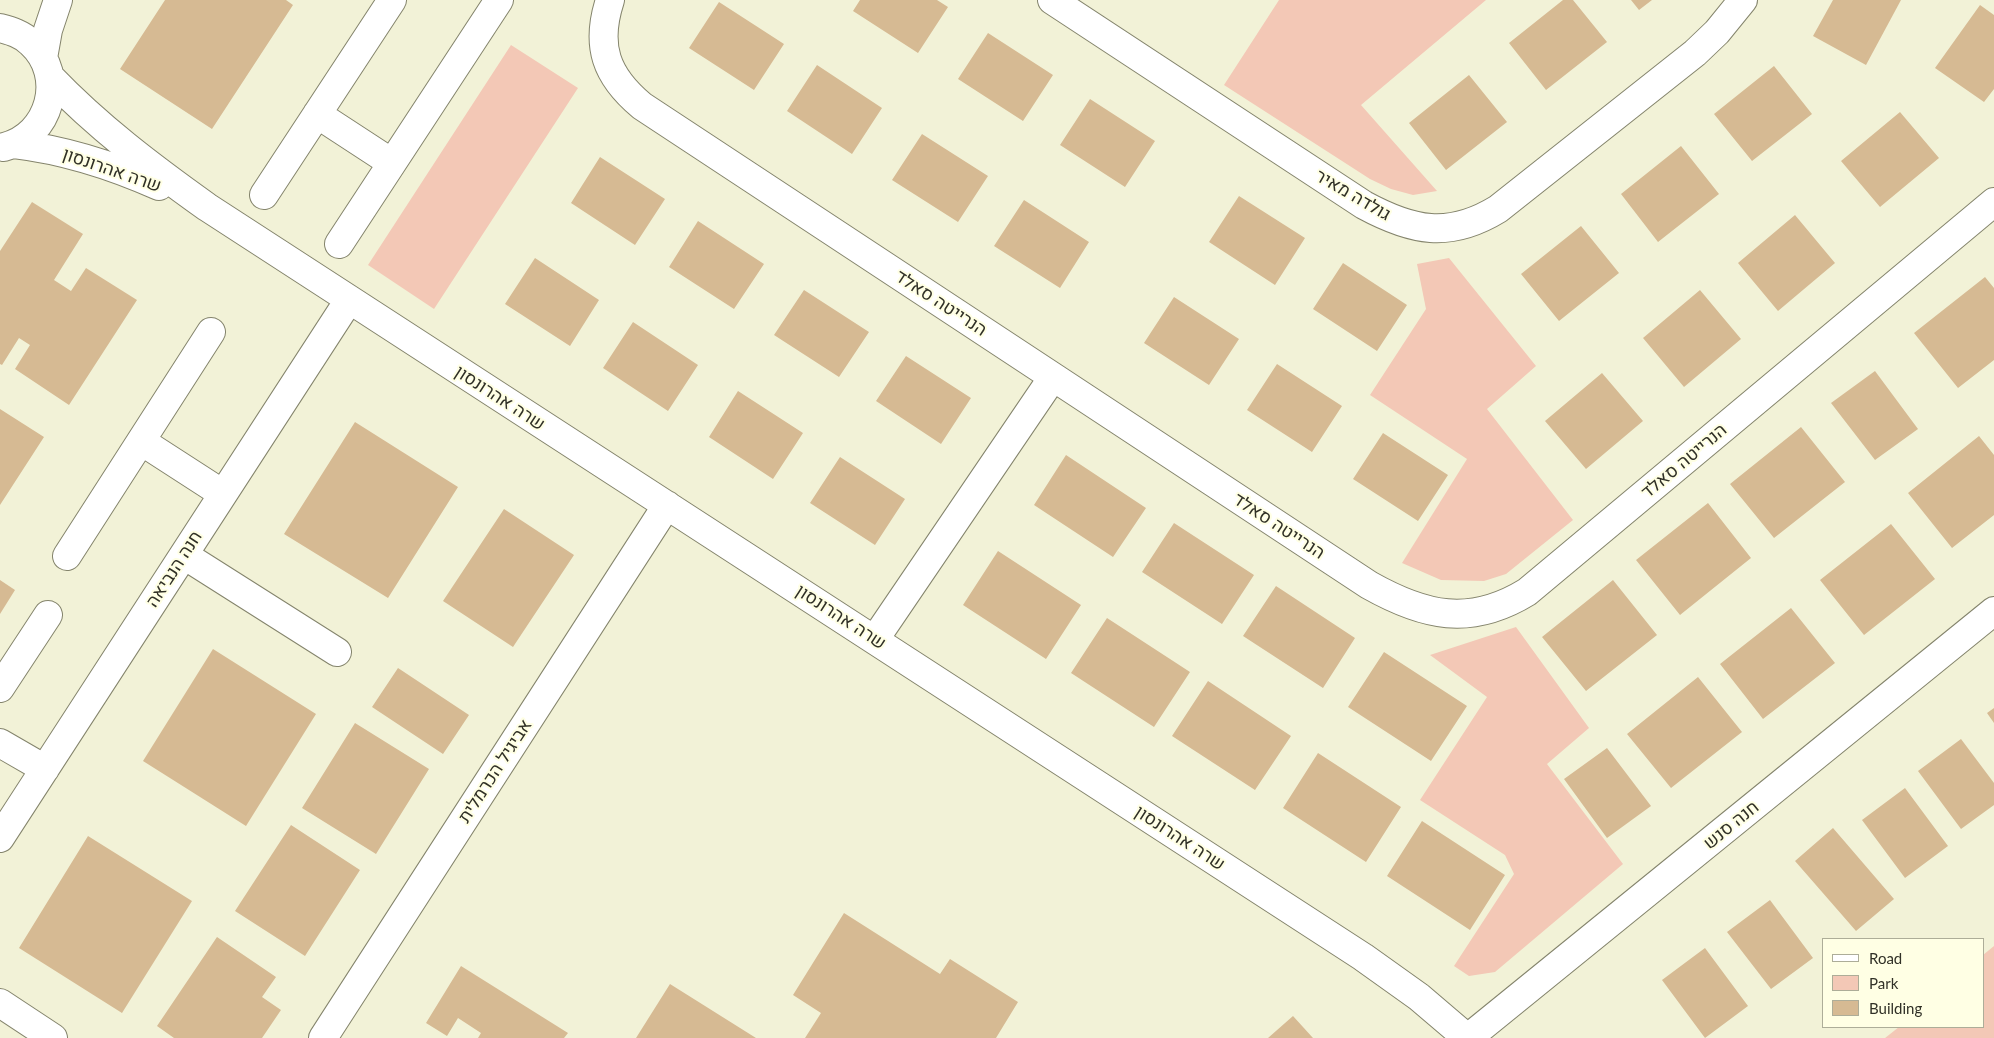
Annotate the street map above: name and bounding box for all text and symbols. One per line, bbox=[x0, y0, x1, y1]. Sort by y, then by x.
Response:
street label: שרה אהרונסון bbox=[60, 143, 164, 197]
street label: גולדה מאיר bbox=[1312, 165, 1394, 225]
street label: הנרייטה סאלד bbox=[891, 265, 991, 341]
street label: שרה אהרונסון bbox=[451, 361, 549, 435]
street label: הנרייטה סאלד bbox=[1637, 419, 1731, 503]
street label: הנרייטה סאלד bbox=[1229, 488, 1329, 564]
street label: חנה הנביאה bbox=[141, 527, 207, 611]
street label: שרה אהרונסון bbox=[792, 580, 890, 654]
street label: אביגיל הכרמלית bbox=[453, 715, 537, 827]
street label: חנה סנש bbox=[1699, 796, 1763, 854]
street label: שרה אהרונסון bbox=[1131, 801, 1229, 875]
legend bbox=[1822, 938, 1984, 1028]
text: Road bbox=[1869, 949, 1902, 967]
text: Park bbox=[1869, 974, 1898, 992]
text: Building bbox=[1869, 999, 1922, 1017]

